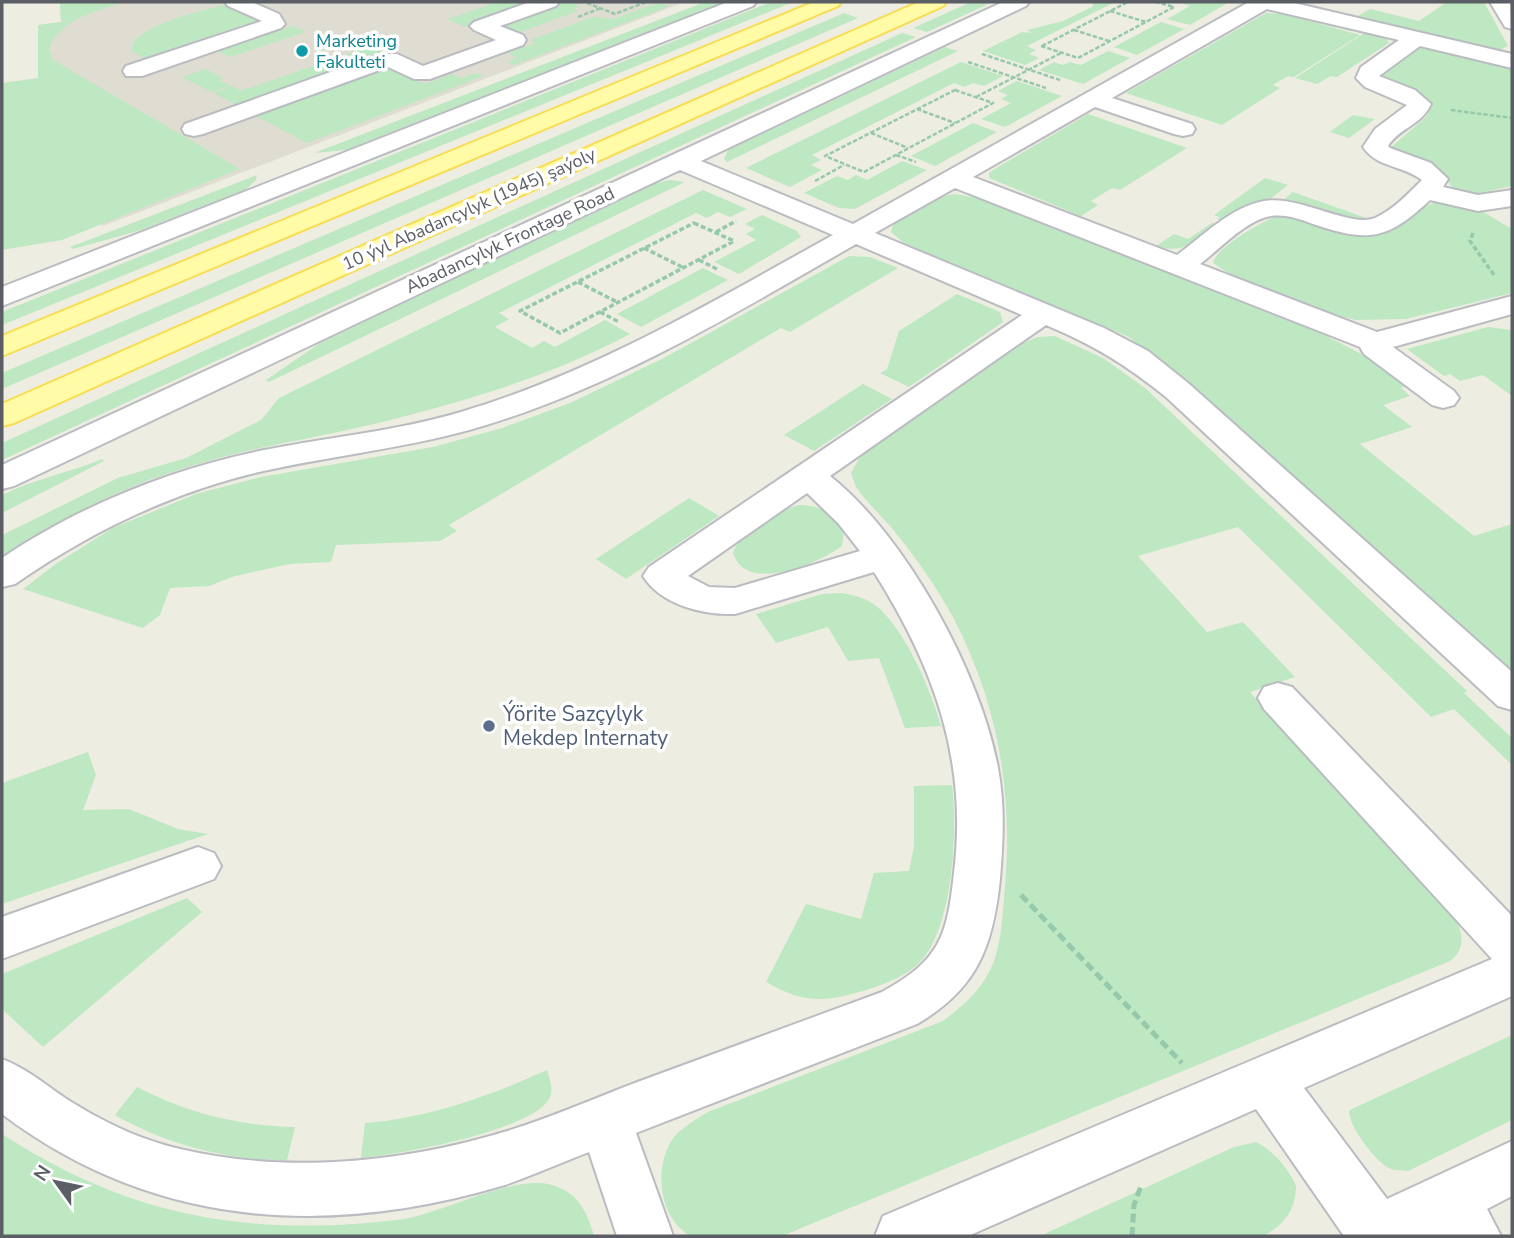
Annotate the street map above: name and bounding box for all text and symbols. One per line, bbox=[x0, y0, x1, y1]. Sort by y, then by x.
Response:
place label: Marketing Fakulteti bbox=[316, 29, 397, 74]
marker: Marketing Fakulteti bbox=[294, 43, 310, 59]
street label: 10 ýyl Abadançylyk (1945) şaýoly bbox=[339, 142, 600, 276]
street label: Abadancylyk Frontage Road bbox=[402, 181, 618, 299]
place label: Ýörite Sazçylyk Mekdep Internaty bbox=[502, 700, 668, 752]
marker: Ýörite Sazçylyk Mekdep Internaty bbox=[481, 718, 497, 734]
north arrow bbox=[21, 1147, 91, 1217]
text: N bbox=[28, 1160, 57, 1186]

